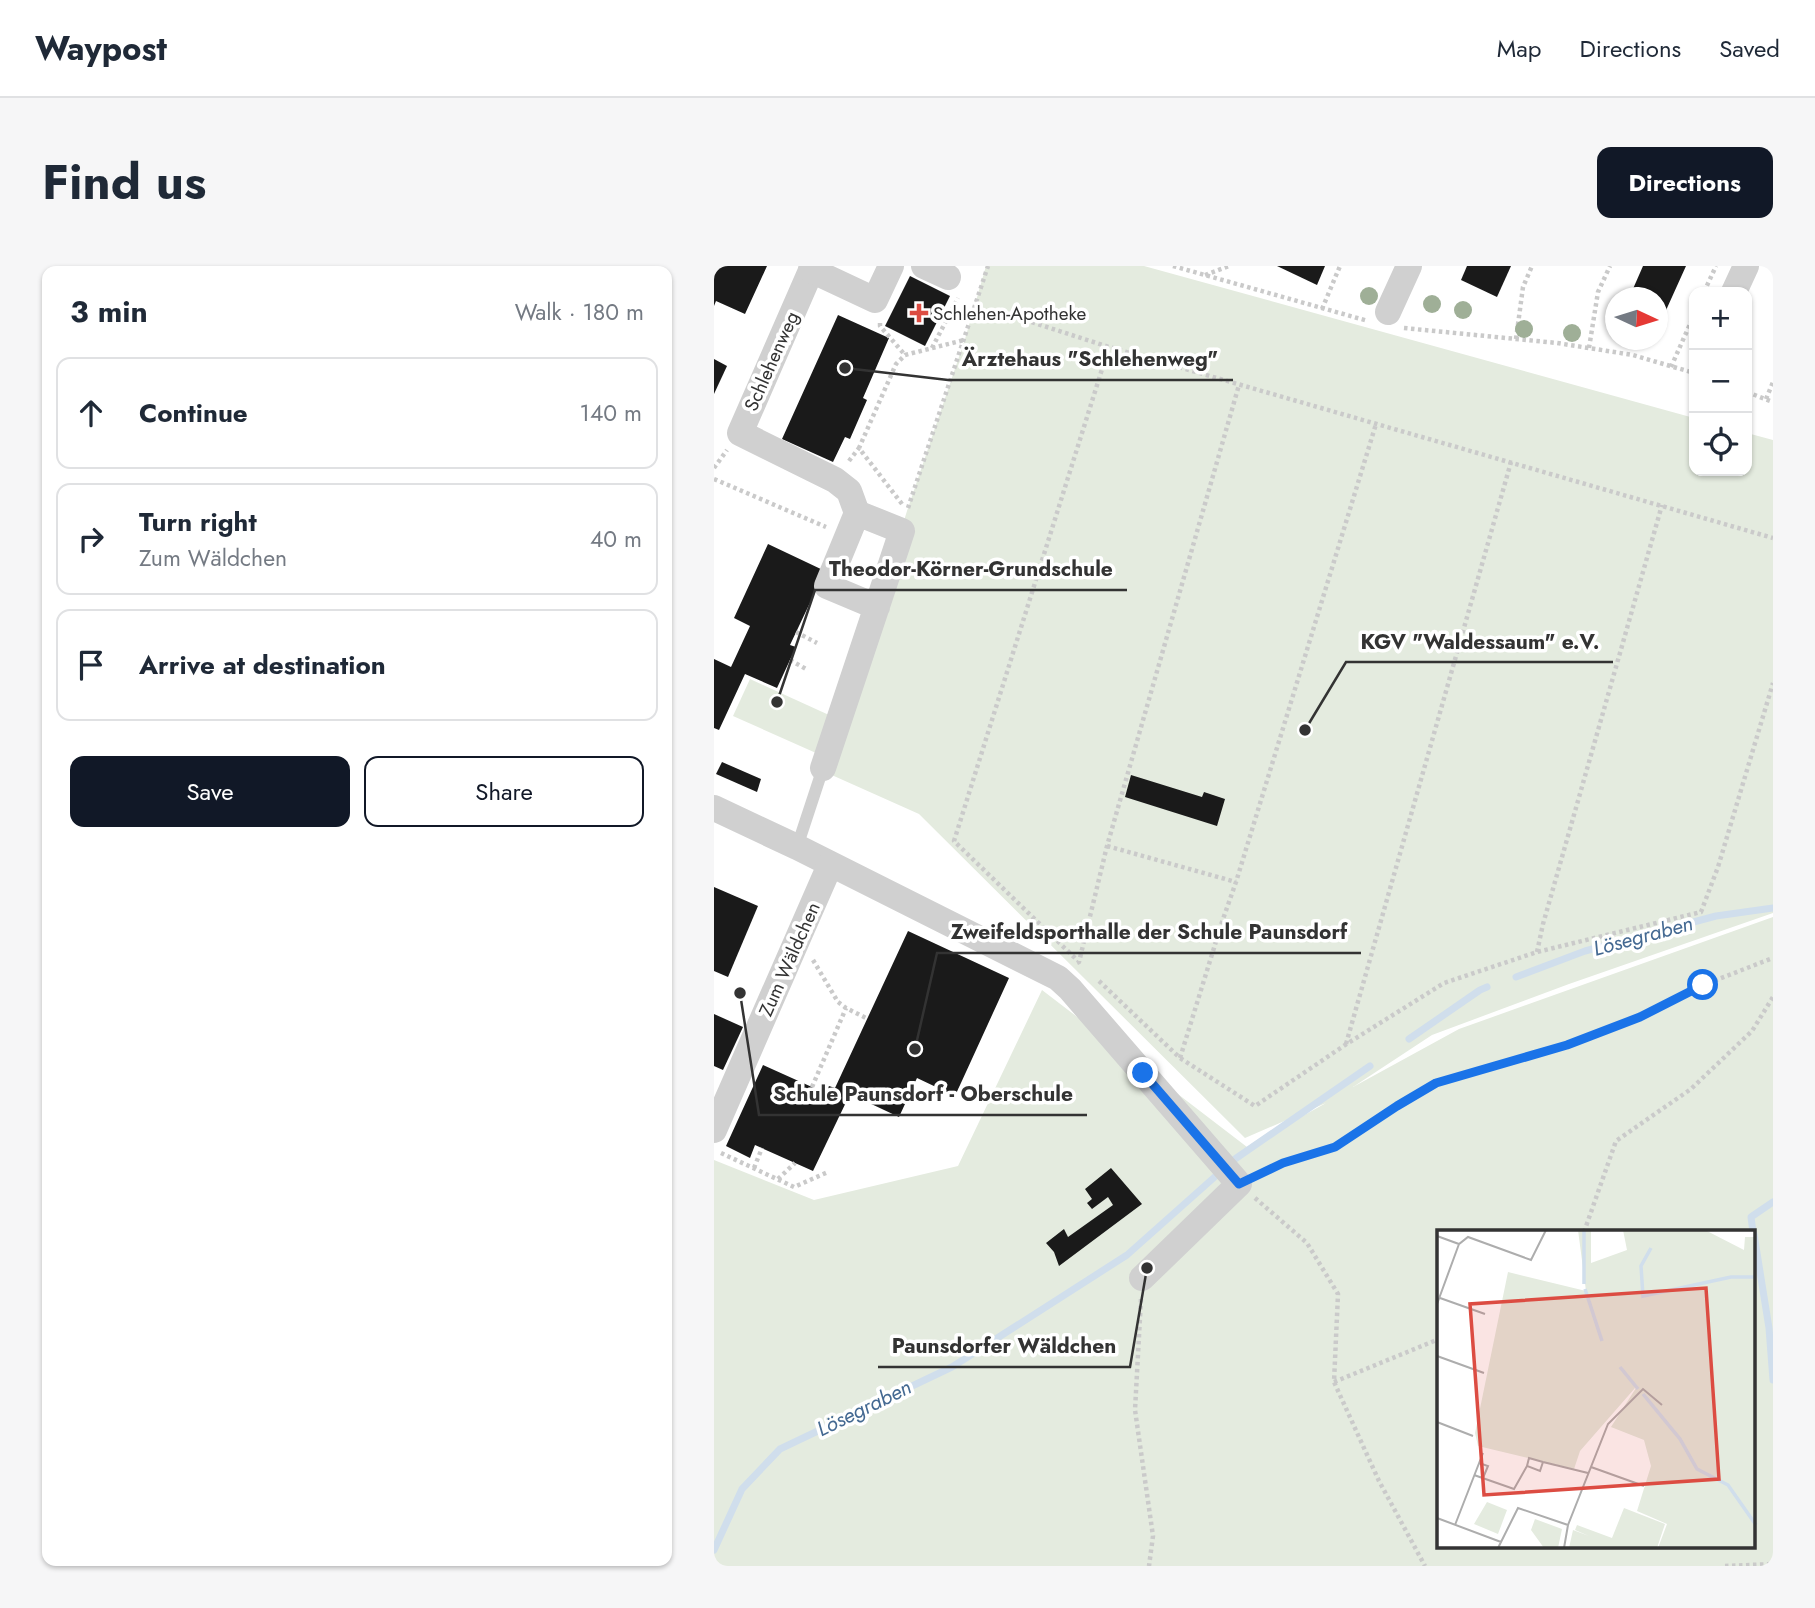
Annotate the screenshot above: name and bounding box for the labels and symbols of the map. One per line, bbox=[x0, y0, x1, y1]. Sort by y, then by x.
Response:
north arrow bbox=[1605, 287, 1668, 350]
place label: Schlehen-Apotheke bbox=[933, 300, 1086, 327]
marker: Schlehen-Apotheke bbox=[911, 305, 927, 321]
street label: Schlehenweg bbox=[737, 307, 805, 415]
callout: Ärztehaus "Schlehenweg" bbox=[948, 338, 1233, 380]
text: Ärztehaus "Schlehenweg" bbox=[961, 344, 1218, 374]
callout: Theodor-Körner-Grundschule bbox=[815, 548, 1127, 590]
text: Theodor-Körner-Grundschule bbox=[829, 554, 1113, 584]
callout: KGV "Waldessaum" e.V. bbox=[1346, 620, 1613, 662]
text: KGV "Waldessaum" e.V. bbox=[1360, 627, 1600, 657]
street label: Zum Wäldchen bbox=[752, 898, 827, 1021]
water label: Lösegraben bbox=[1590, 908, 1696, 964]
callout: Zweifeldsporthalle der Schule Paunsdorf bbox=[937, 911, 1361, 953]
text: Zweifeldsporthalle der Schule Paunsdorf bbox=[951, 917, 1348, 947]
route start bbox=[1687, 969, 1718, 1000]
route end bbox=[1127, 1057, 1158, 1088]
callout: Schule Paunsdorf - Oberschule bbox=[759, 1073, 1087, 1115]
text: Schule Paunsdorf - Oberschule bbox=[773, 1079, 1073, 1109]
inset map bbox=[1437, 1230, 1756, 1548]
callout: Paunsdorfer Wäldchen bbox=[878, 1325, 1130, 1367]
text: Paunsdorfer Wäldchen bbox=[892, 1331, 1116, 1361]
water label: Lösegraben bbox=[812, 1372, 916, 1444]

